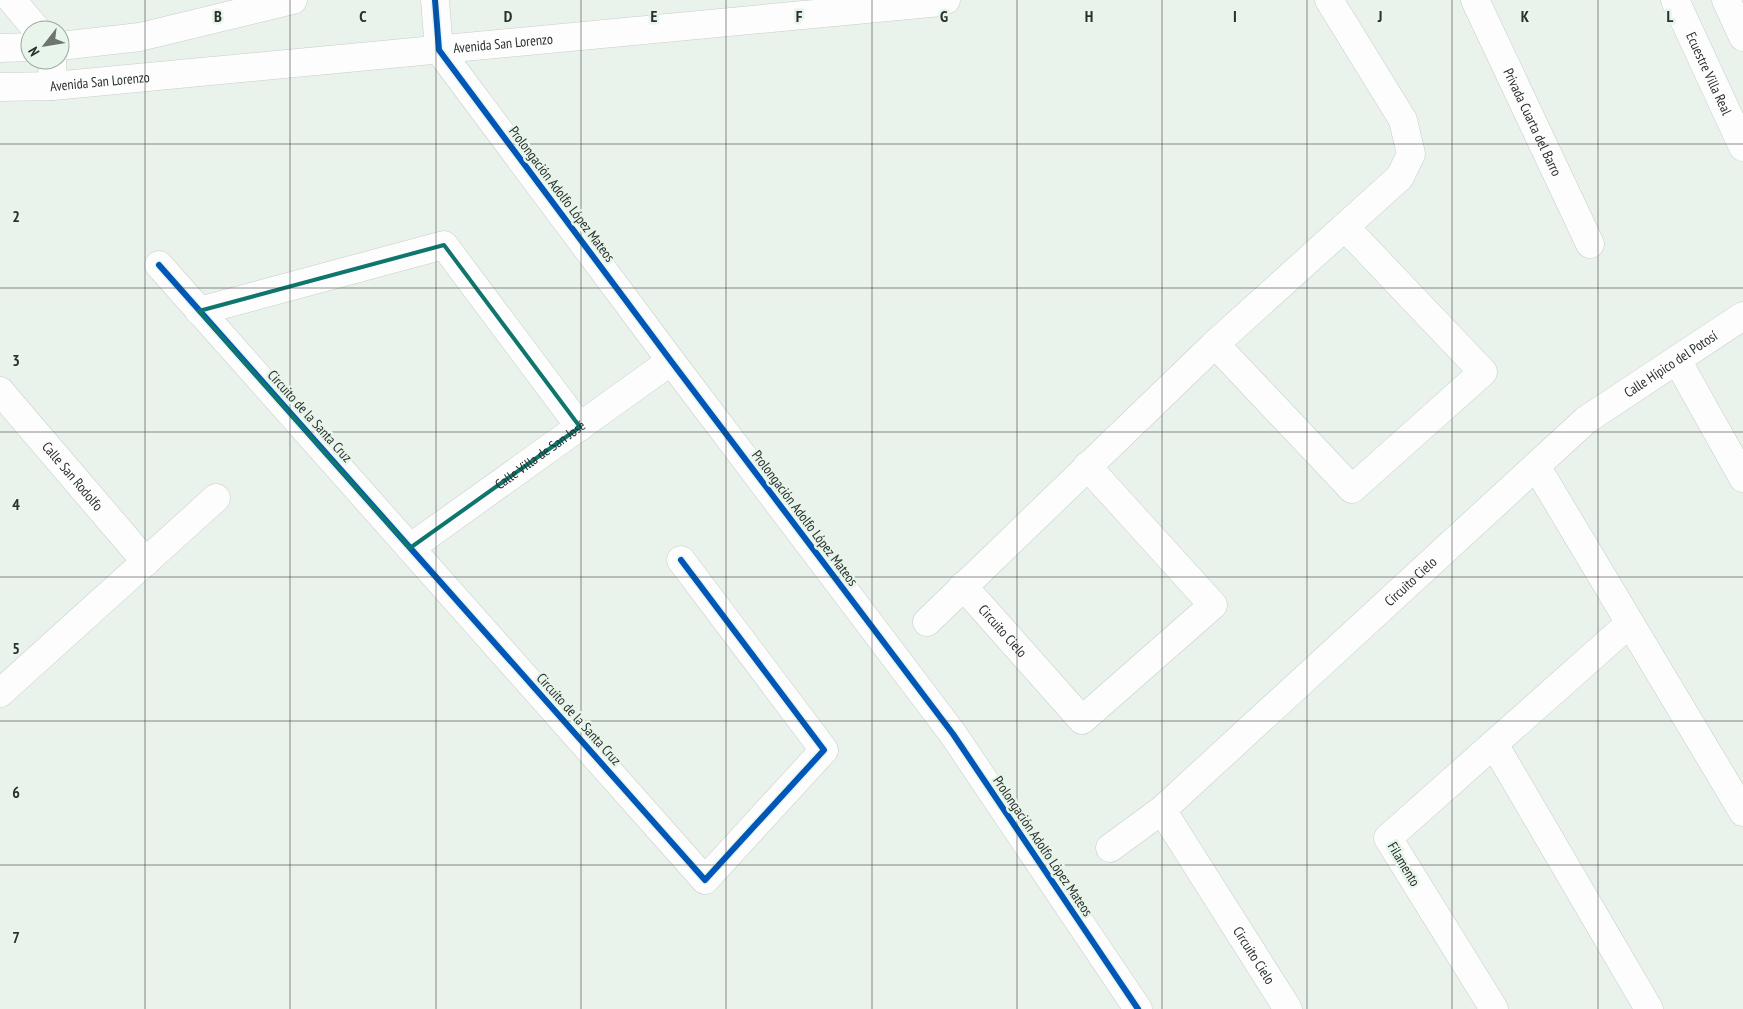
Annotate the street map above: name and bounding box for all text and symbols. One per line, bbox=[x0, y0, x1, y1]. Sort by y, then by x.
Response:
text: B bbox=[214, 6, 222, 26]
text: C bbox=[359, 6, 367, 26]
text: D bbox=[504, 6, 513, 26]
text: E bbox=[651, 6, 658, 26]
text: F bbox=[796, 6, 803, 26]
text: G bbox=[940, 6, 948, 26]
text: H bbox=[1085, 6, 1093, 26]
text: I bbox=[1233, 6, 1237, 26]
text: J bbox=[1377, 6, 1382, 26]
text: K bbox=[1521, 6, 1530, 26]
text: L bbox=[1667, 6, 1674, 26]
north arrow bbox=[20, 20, 70, 70]
street label: Ecuestre Villa Real bbox=[1682, 29, 1736, 118]
street label: Avenida San Lorenzo bbox=[452, 30, 554, 57]
text: N bbox=[24, 44, 44, 60]
street label: Privada Cuarta del Barro bbox=[1499, 65, 1566, 179]
street label: Avenida San Lorenzo bbox=[49, 68, 150, 95]
street label: Prolongación Adolfo López Mateos bbox=[505, 122, 619, 266]
text: 2 bbox=[12, 206, 20, 226]
street label: Calle Hípico del Potosí bbox=[1621, 327, 1721, 401]
text: 3 bbox=[12, 350, 20, 370]
street label: Circuito de la Santa Cruz bbox=[264, 366, 356, 466]
street label: Calle Villa de San José bbox=[491, 416, 589, 493]
street label: Calle San Rodolfo bbox=[38, 438, 107, 514]
street label: Prolongación Adolfo López Mateos bbox=[748, 446, 862, 590]
text: 4 bbox=[12, 494, 20, 514]
street label: Circuito Cielo bbox=[1381, 553, 1440, 610]
street label: Circuito Cielo bbox=[975, 601, 1031, 661]
text: 5 bbox=[12, 638, 20, 658]
street label: Circuito de la Santa Cruz bbox=[533, 669, 625, 769]
street label: Prolongación Adolfo López Mateos bbox=[989, 772, 1097, 920]
text: 6 bbox=[12, 782, 20, 802]
street label: Filamento bbox=[1384, 839, 1424, 889]
street label: Circuito Cielo bbox=[1229, 923, 1279, 988]
text: 7 bbox=[12, 927, 20, 947]

